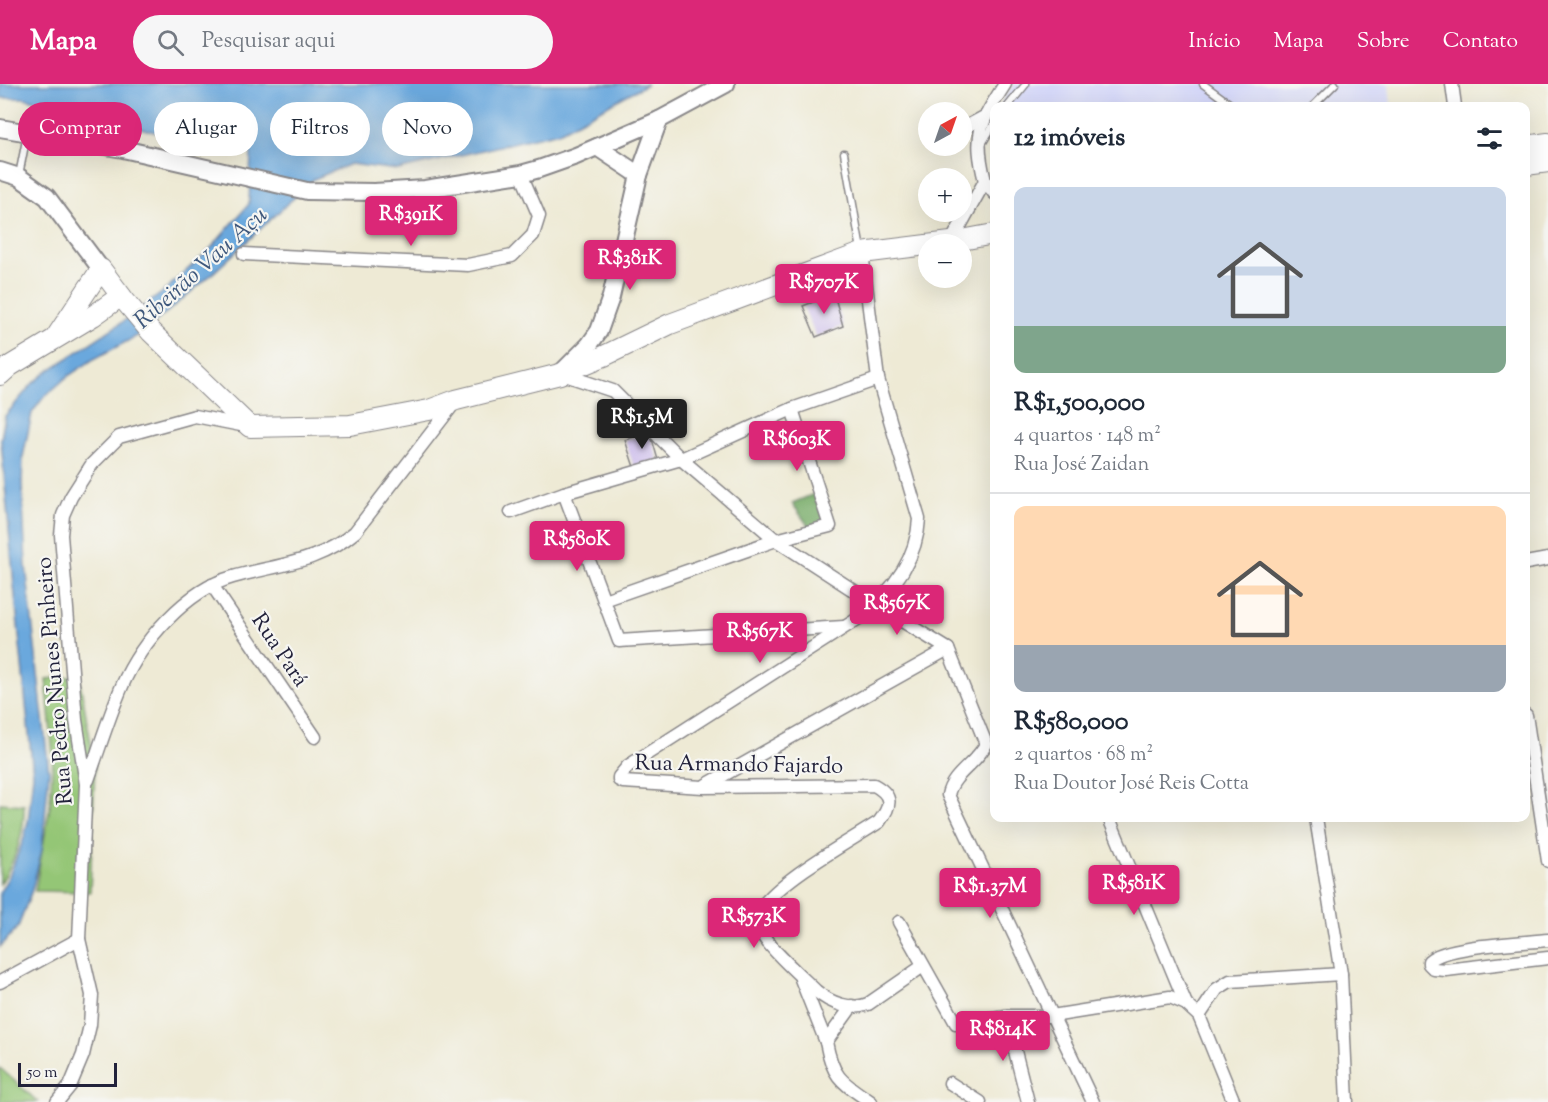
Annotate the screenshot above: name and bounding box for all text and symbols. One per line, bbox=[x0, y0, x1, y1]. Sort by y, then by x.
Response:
search box bbox=[133, 15, 553, 69]
text: Mapa bbox=[30, 22, 97, 62]
icon: search bbox=[154, 26, 187, 59]
text: Pesquisar aqui bbox=[202, 26, 335, 58]
text: Início bbox=[1189, 27, 1241, 57]
text: Mapa bbox=[1274, 27, 1324, 57]
text: Sobre bbox=[1357, 27, 1410, 57]
text: Contato bbox=[1443, 27, 1518, 57]
chip: Comprar bbox=[18, 102, 142, 156]
chip: Alugar bbox=[154, 102, 258, 156]
chip: Filtros bbox=[270, 102, 370, 156]
chip: Novo bbox=[382, 102, 473, 156]
north arrow bbox=[918, 102, 972, 156]
map controls bbox=[918, 102, 972, 288]
text: 12 imóveis bbox=[1014, 120, 1125, 157]
icon: filters bbox=[1473, 122, 1506, 155]
button: + bbox=[918, 168, 972, 222]
pin: R$391K bbox=[362, 196, 460, 247]
water label: Ribeirão Vau Açu bbox=[127, 199, 276, 338]
text: R$391K bbox=[379, 201, 443, 230]
icon: home bbox=[1206, 226, 1314, 334]
button: − bbox=[918, 234, 972, 288]
pin: R$381K bbox=[581, 240, 679, 291]
text: R$381K bbox=[598, 245, 662, 274]
pin: R$707K bbox=[775, 264, 873, 315]
text: R$707K bbox=[789, 269, 859, 298]
text: R$1,500,000 bbox=[1014, 385, 1145, 422]
pin: R$1.5M bbox=[593, 399, 691, 450]
text: R$1.5M bbox=[611, 404, 673, 433]
pin: R$603K bbox=[748, 421, 846, 472]
text: 4 quartos · 148 m² bbox=[1014, 422, 1161, 451]
text: R$603K bbox=[763, 426, 831, 455]
text: Rua José Zaidan bbox=[1014, 451, 1149, 480]
pin: R$580K bbox=[528, 521, 626, 572]
text: R$580K bbox=[544, 526, 610, 555]
icon: home bbox=[1206, 545, 1314, 653]
street label: Rua Pedro Nunes Pinheiro bbox=[29, 555, 83, 806]
pin: R$567K bbox=[848, 585, 946, 636]
text: R$567K bbox=[864, 590, 930, 619]
street label: Rua Pará bbox=[242, 607, 315, 694]
pin: R$567K bbox=[711, 613, 809, 664]
text: R$567K bbox=[727, 618, 793, 647]
text: R$580,000 bbox=[1014, 704, 1128, 741]
text: 2 quartos · 68 m² bbox=[1014, 741, 1153, 770]
street label: Rua Armando Fajardo bbox=[634, 748, 844, 784]
text: Rua Doutor José Reis Cotta bbox=[1014, 770, 1249, 799]
pin: R$581K bbox=[1085, 865, 1183, 916]
pin: R$1.37M bbox=[935, 868, 1045, 919]
text: R$581K bbox=[1102, 870, 1166, 899]
text: R$1.37M bbox=[953, 873, 1027, 902]
pin: R$573K bbox=[705, 898, 803, 949]
text: R$573K bbox=[722, 903, 786, 932]
pin: R$814K bbox=[954, 1011, 1052, 1062]
text: R$814K bbox=[970, 1016, 1036, 1045]
scale bar bbox=[18, 1060, 117, 1088]
text: 50 m bbox=[27, 1062, 58, 1085]

